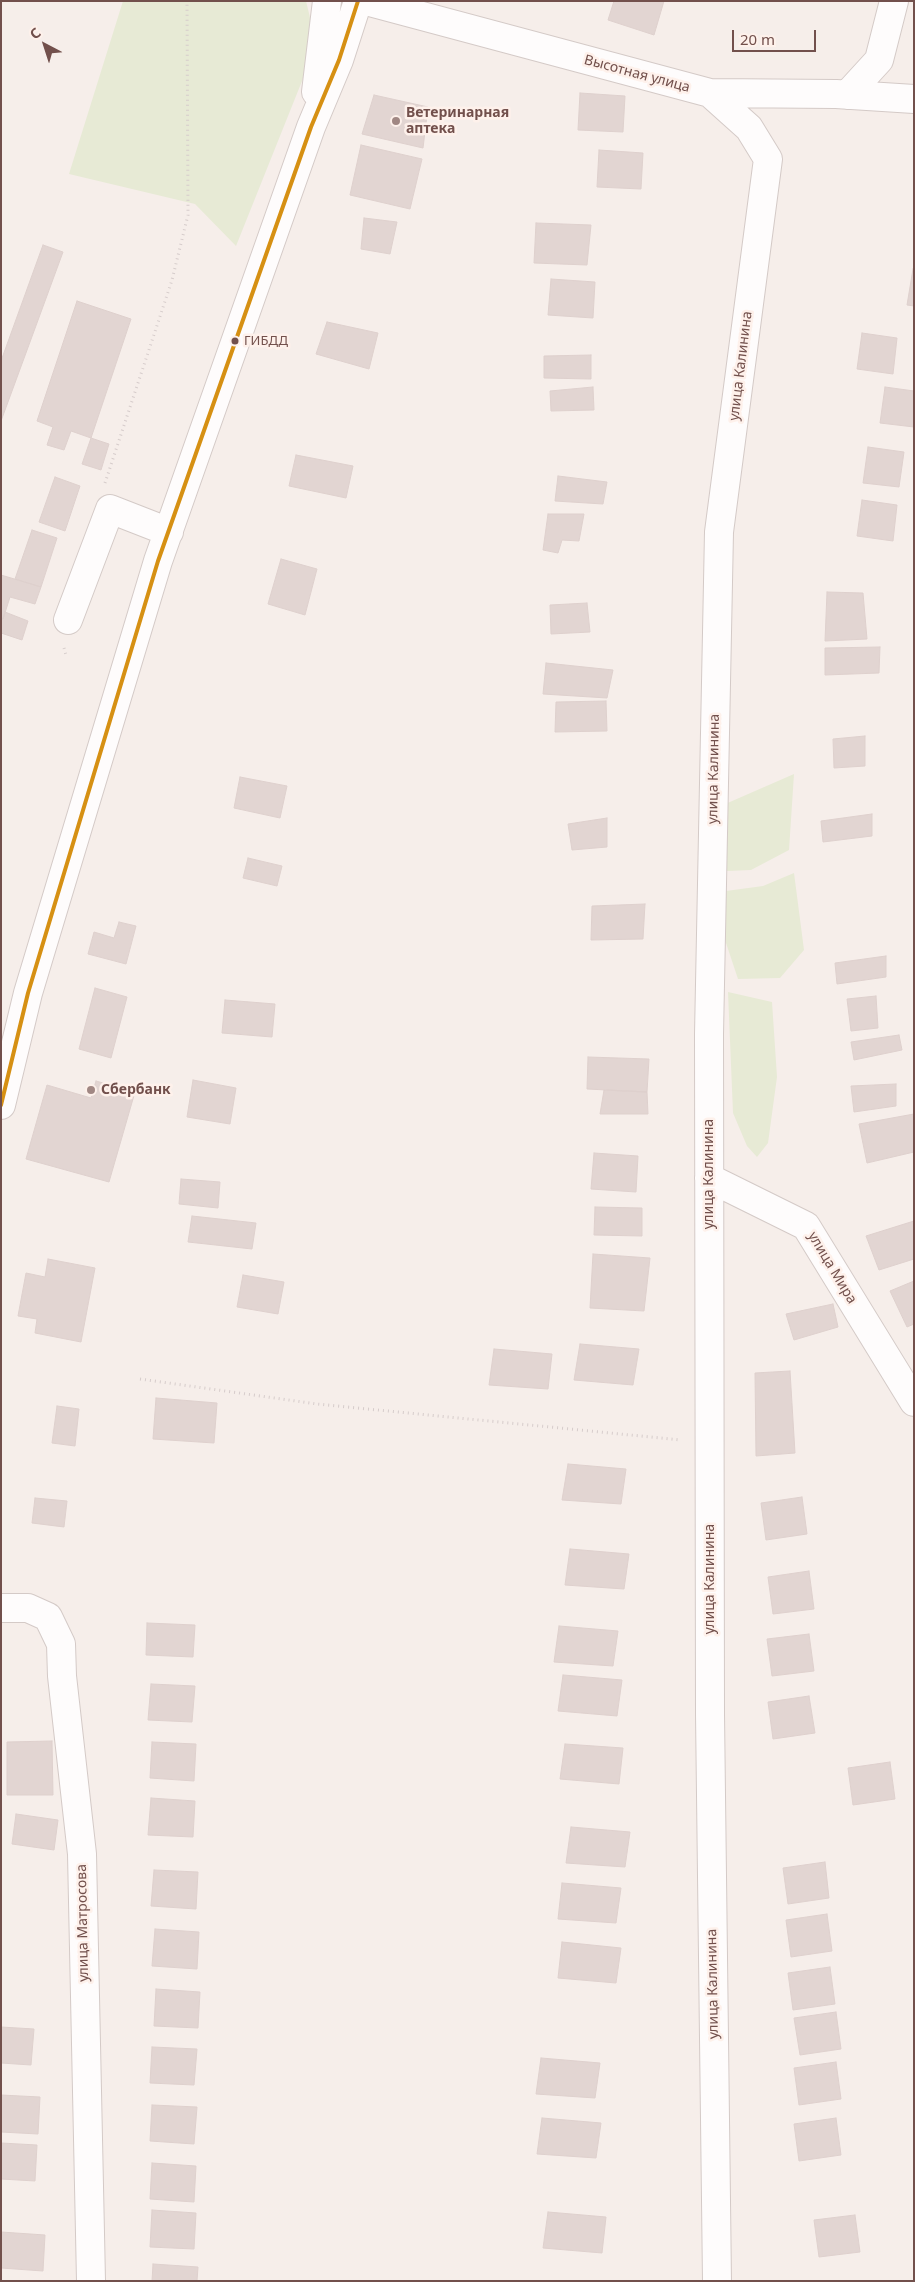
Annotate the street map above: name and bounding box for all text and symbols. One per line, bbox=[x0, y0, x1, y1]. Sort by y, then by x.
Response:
north arrow bbox=[20, 20, 70, 70]
scale bar bbox=[735, 20, 819, 52]
text: С bbox=[25, 23, 45, 43]
text: 20 m bbox=[740, 29, 775, 49]
street label: Высотная улица bbox=[582, 52, 692, 96]
place label: Ветеринарная аптека bbox=[406, 105, 509, 138]
marker: Ветеринарная аптека bbox=[390, 115, 402, 127]
street label: улица Калинина bbox=[726, 310, 756, 422]
place label: ГИБДД bbox=[244, 333, 288, 349]
marker: ГИБДД bbox=[230, 336, 240, 346]
street label: улица Калинина bbox=[705, 714, 723, 824]
place label: Сбербанк bbox=[101, 1082, 171, 1098]
marker: Сбербанк bbox=[85, 1084, 97, 1096]
street label: улица Калинина bbox=[701, 1119, 717, 1229]
street label: улица Мира bbox=[804, 1229, 860, 1307]
street label: улица Калинина bbox=[702, 1524, 718, 1634]
street label: улица Матросова bbox=[74, 1864, 92, 1982]
street label: улица Калинина bbox=[704, 1929, 722, 2039]

